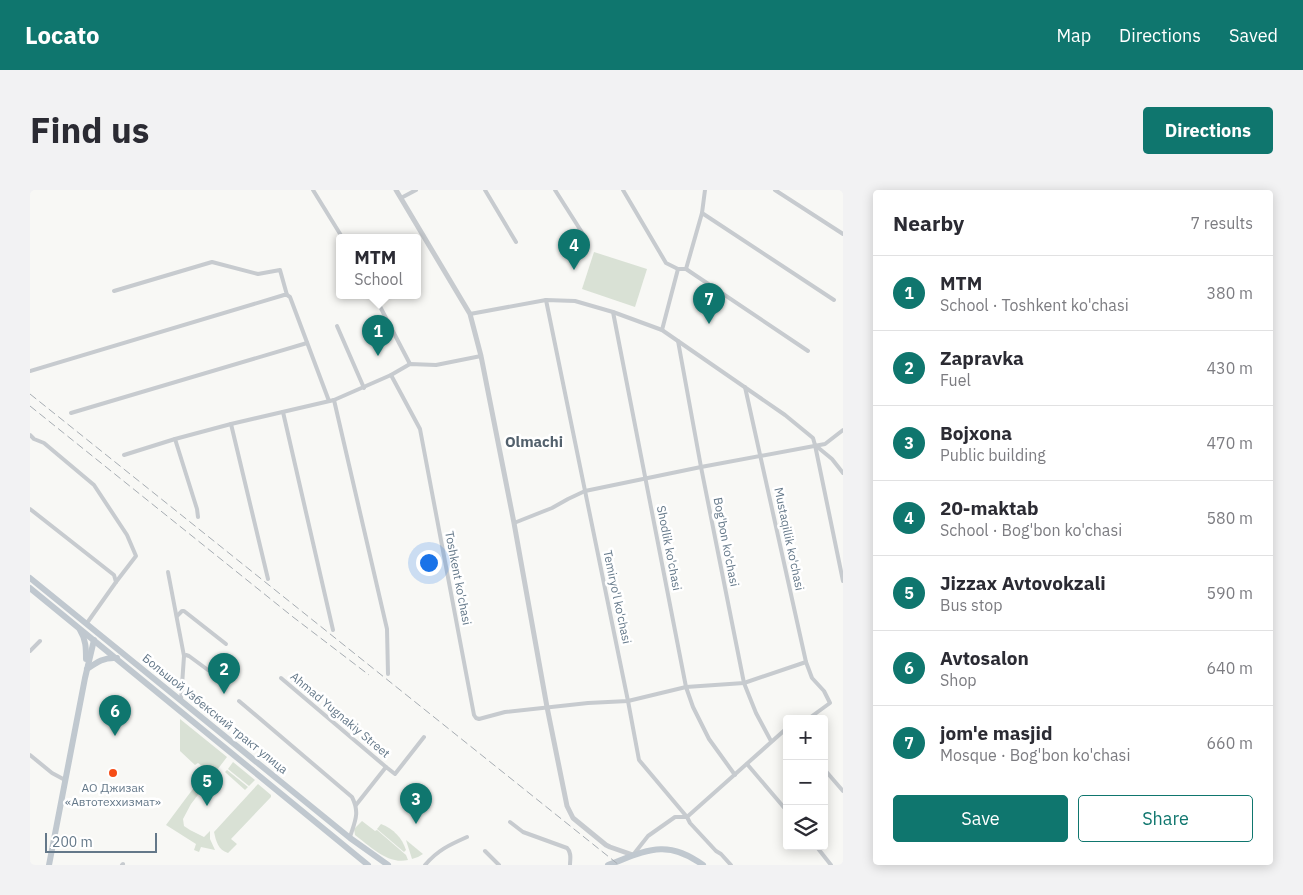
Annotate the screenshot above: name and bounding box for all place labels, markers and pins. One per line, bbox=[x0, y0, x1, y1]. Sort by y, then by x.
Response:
pin: 4 bbox=[558, 229, 590, 270]
pin: 7 bbox=[693, 283, 725, 324]
pin: 1 bbox=[362, 315, 394, 356]
pin: 2 bbox=[208, 653, 240, 694]
pin: 6 bbox=[99, 695, 131, 736]
pin: 5 bbox=[191, 765, 223, 806]
marker: АО Джизак «Автотеххизмат» bbox=[107, 767, 119, 779]
place label: АО Джизак «Автотеххизмат» bbox=[65, 780, 161, 809]
pin: 3 bbox=[400, 783, 432, 824]

